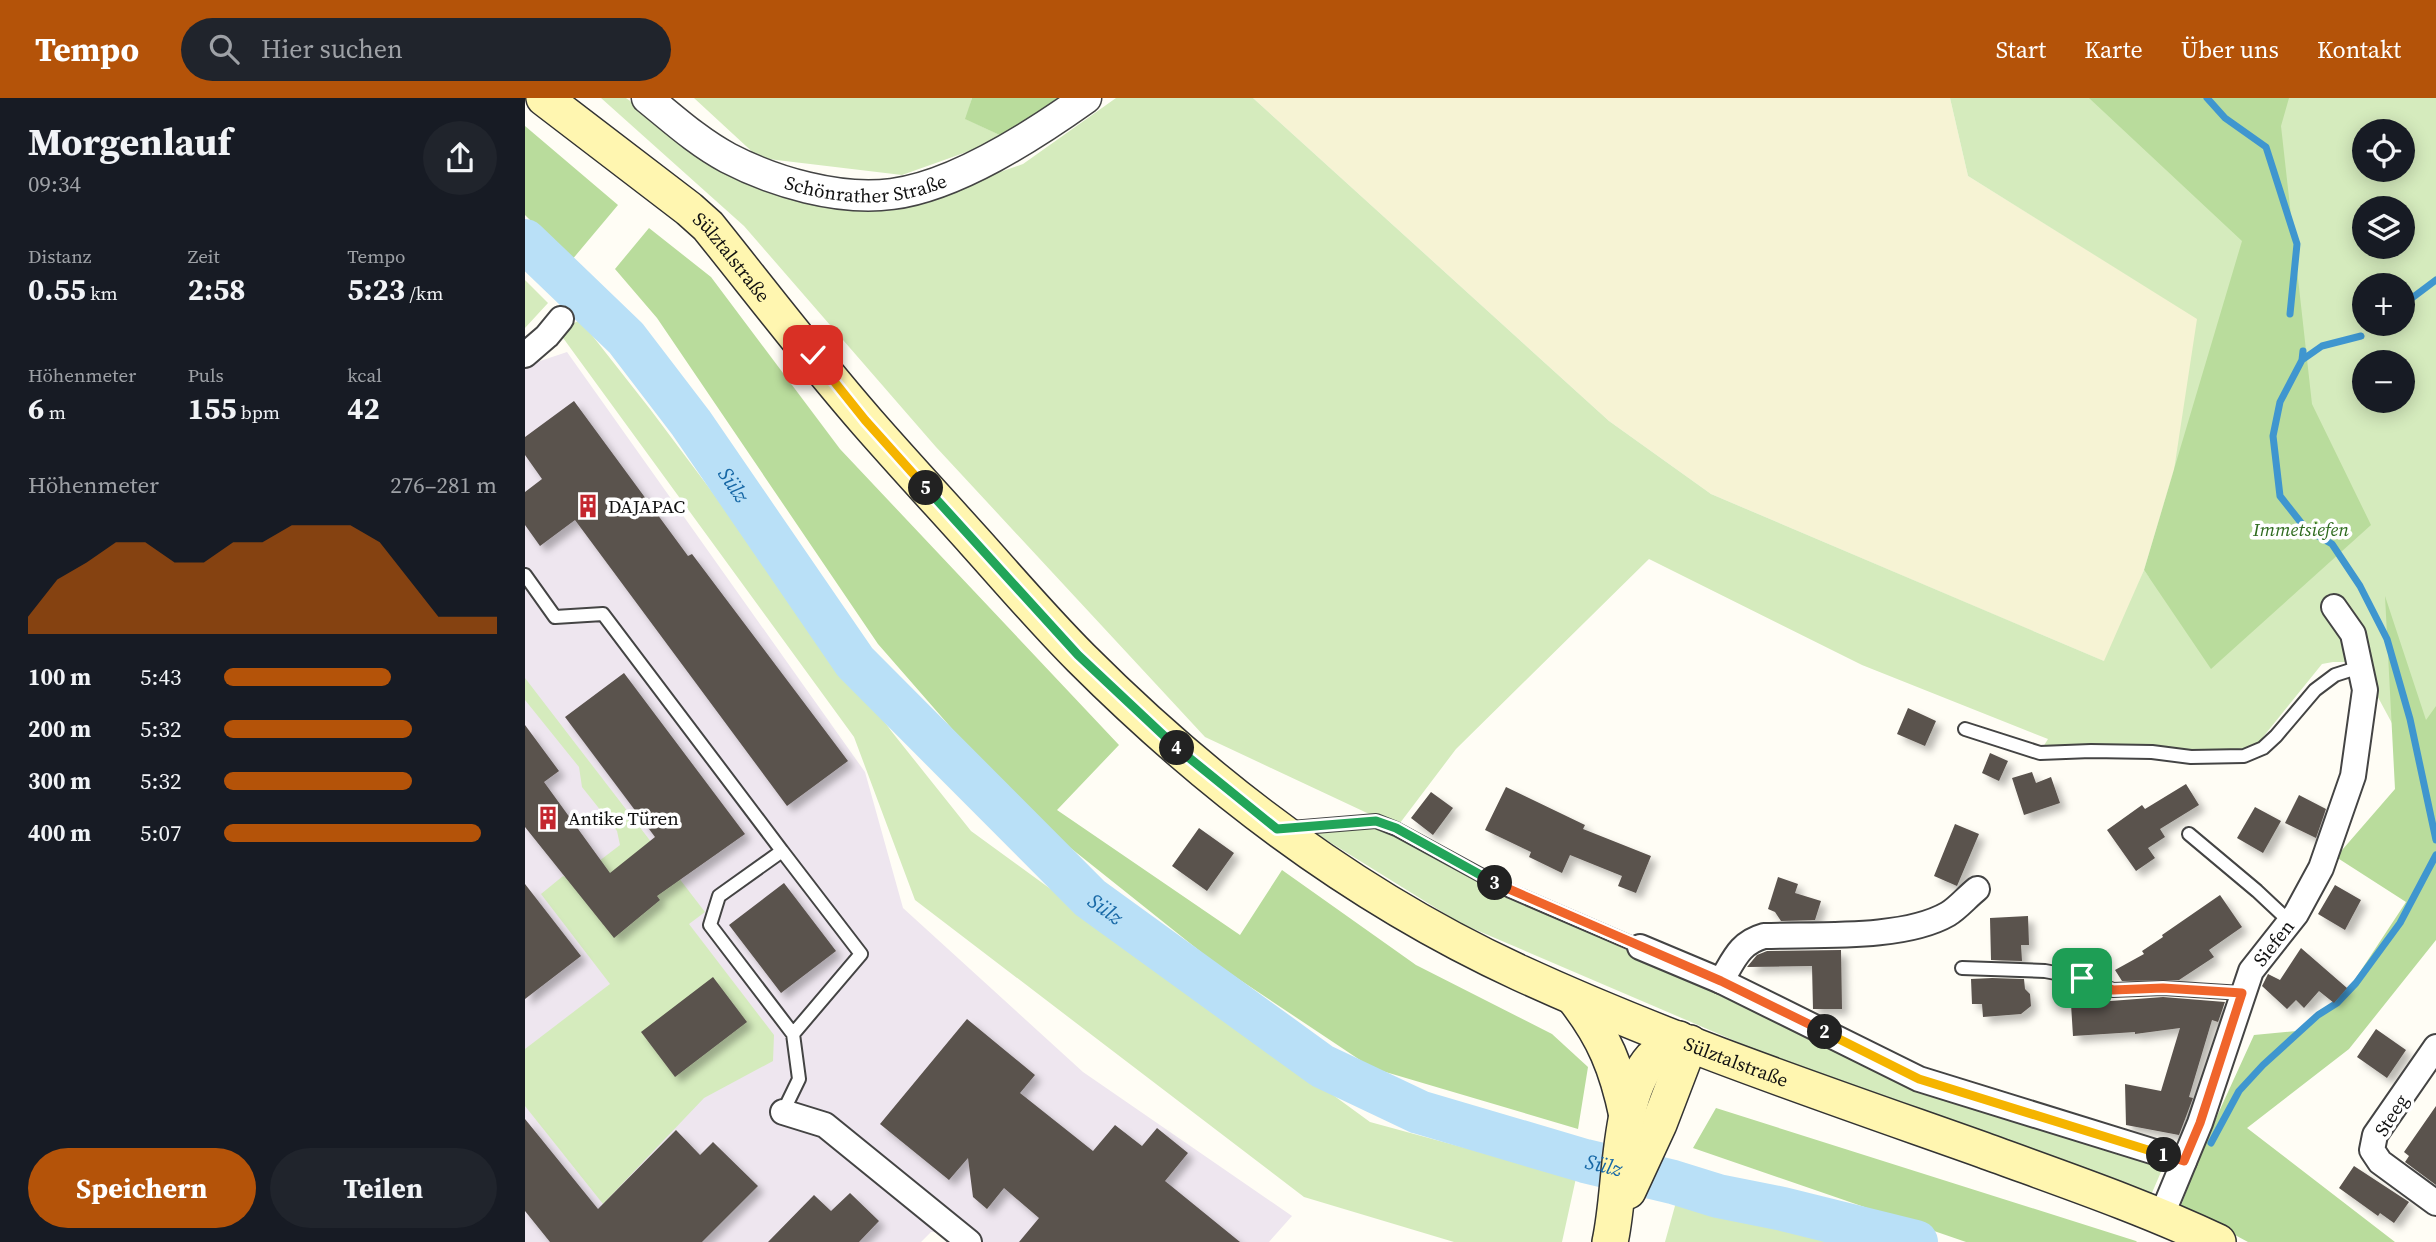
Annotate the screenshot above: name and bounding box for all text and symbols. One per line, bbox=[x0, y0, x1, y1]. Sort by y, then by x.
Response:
search box bbox=[181, 18, 671, 81]
text: Tempo bbox=[35, 27, 139, 72]
icon: search bbox=[205, 30, 243, 68]
text: Hier suchen bbox=[261, 31, 403, 67]
text: Start bbox=[1996, 33, 2046, 66]
text: Karte bbox=[2084, 33, 2143, 66]
text: Über uns bbox=[2181, 33, 2279, 66]
text: Kontakt bbox=[2317, 33, 2401, 66]
text: Morgenlauf bbox=[28, 116, 231, 168]
map controls bbox=[2352, 119, 2415, 413]
button: locate bbox=[2352, 119, 2415, 182]
button: share bbox=[423, 121, 497, 195]
street label: Schönrather Straße bbox=[782, 167, 950, 209]
text: 09:34 bbox=[28, 168, 81, 200]
button: layers bbox=[2352, 196, 2415, 259]
street label: Sülztalstraße bbox=[688, 206, 776, 307]
text: Distanz bbox=[28, 243, 91, 269]
text: Zeit bbox=[188, 243, 220, 269]
text: Tempo bbox=[347, 243, 406, 269]
text: 0.55 bbox=[28, 269, 86, 310]
text: 2:58 bbox=[188, 269, 245, 310]
text: 5:23 bbox=[347, 269, 405, 310]
button: + bbox=[2352, 273, 2415, 336]
text: km bbox=[86, 280, 118, 306]
text: /km bbox=[405, 280, 443, 306]
pin bbox=[783, 325, 843, 385]
icon: check bbox=[794, 336, 832, 374]
button: − bbox=[2352, 350, 2415, 413]
text: Höhenmeter bbox=[28, 362, 136, 388]
text: Puls bbox=[188, 362, 224, 388]
text: kcal bbox=[347, 362, 382, 388]
text: 6 bbox=[28, 388, 44, 429]
text: 155 bbox=[188, 388, 236, 429]
text: 42 bbox=[347, 388, 380, 429]
text: m bbox=[44, 399, 66, 425]
text: bpm bbox=[236, 399, 280, 425]
water label: Sülz bbox=[711, 461, 757, 509]
text: Höhenmeter bbox=[28, 469, 159, 501]
text: 276–281 m bbox=[390, 469, 497, 501]
pin: 5 bbox=[909, 470, 943, 506]
text: 5 bbox=[920, 474, 931, 500]
building icon: DAJAPAC bbox=[574, 492, 602, 520]
place label: DAJAPAC bbox=[608, 493, 685, 519]
park label: Immetsiefen bbox=[2252, 516, 2349, 542]
text: 100 m bbox=[28, 661, 91, 693]
text: 5:43 bbox=[140, 661, 181, 693]
text: 200 m bbox=[28, 713, 91, 745]
text: 5:32 bbox=[140, 713, 181, 745]
pin: 4 bbox=[1159, 730, 1195, 766]
text: 4 bbox=[1171, 734, 1182, 760]
text: 300 m bbox=[28, 765, 91, 797]
text: 5:32 bbox=[140, 765, 181, 797]
building icon: Antike Türen bbox=[534, 804, 562, 832]
place label: Antike Türen bbox=[568, 805, 679, 831]
text: 400 m bbox=[28, 817, 91, 849]
text: 5:07 bbox=[140, 817, 181, 849]
pin: 3 bbox=[1478, 866, 1513, 900]
text: 3 bbox=[1489, 869, 1500, 895]
water label: Sülz bbox=[1082, 886, 1130, 932]
street label: Siefen bbox=[2247, 914, 2300, 972]
pin bbox=[2052, 948, 2112, 1008]
icon: arrive bbox=[2063, 959, 2101, 997]
pin: 2 bbox=[1807, 1014, 1843, 1049]
text: 2 bbox=[1819, 1018, 1830, 1044]
street label: Sülztalstraße bbox=[1680, 1030, 1792, 1093]
street label: Steeg bbox=[2368, 1089, 2414, 1141]
pin: 1 bbox=[2147, 1138, 2181, 1172]
text: 1 bbox=[2158, 1141, 2169, 1167]
water label: Sülz bbox=[1582, 1147, 1626, 1184]
button: Speichern bbox=[28, 1148, 256, 1228]
button: Teilen bbox=[270, 1148, 497, 1228]

